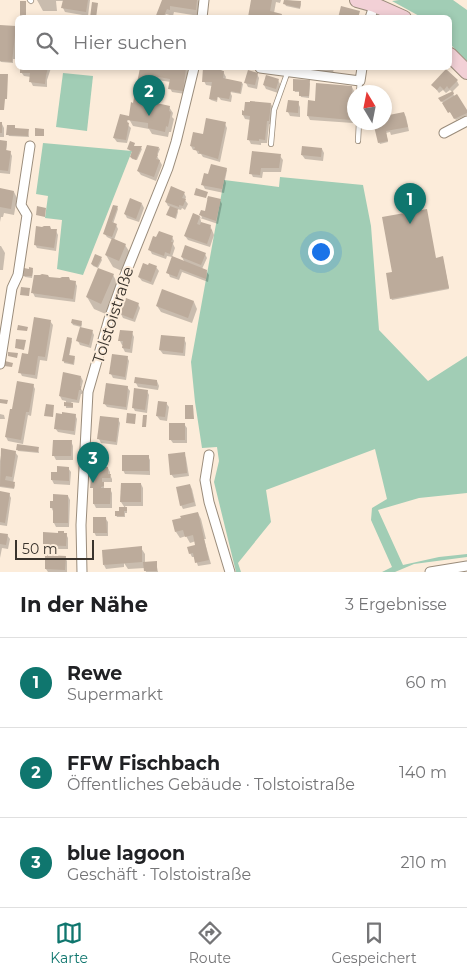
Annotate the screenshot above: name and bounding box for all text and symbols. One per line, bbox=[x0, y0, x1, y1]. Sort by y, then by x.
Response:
search box bbox=[15, 15, 452, 70]
icon: search bbox=[33, 29, 61, 57]
text: Hier suchen bbox=[73, 31, 187, 54]
pin: 2 bbox=[133, 75, 165, 116]
north arrow bbox=[347, 85, 392, 130]
pin: 1 bbox=[394, 183, 426, 224]
your location bbox=[308, 239, 334, 265]
street label: Tolstoistraße bbox=[88, 264, 138, 366]
pin: 3 bbox=[77, 442, 109, 483]
scale bar bbox=[15, 537, 94, 560]
text: 50 m bbox=[22, 540, 58, 558]
text: In der Nähe bbox=[20, 592, 148, 617]
text: 3 Ergebnisse bbox=[345, 595, 447, 614]
text: Rewe bbox=[67, 662, 122, 685]
text: 1 bbox=[33, 673, 39, 692]
text: 60 m bbox=[405, 673, 447, 692]
text: Supermarkt bbox=[67, 685, 163, 704]
text: FFW Fischbach bbox=[67, 752, 220, 775]
text: 2 bbox=[31, 763, 41, 782]
text: 140 m bbox=[399, 763, 447, 782]
text: Öffentliches Gebäude · Tolstoistraße bbox=[67, 775, 355, 794]
text: blue lagoon bbox=[67, 842, 185, 865]
text: 3 bbox=[31, 853, 41, 872]
text: 210 m bbox=[400, 853, 447, 872]
text: Geschäft · Tolstoistraße bbox=[67, 865, 251, 884]
tab: Karte bbox=[50, 919, 88, 967]
tab: Route bbox=[189, 919, 231, 967]
tab: Gespeichert bbox=[332, 919, 417, 967]

